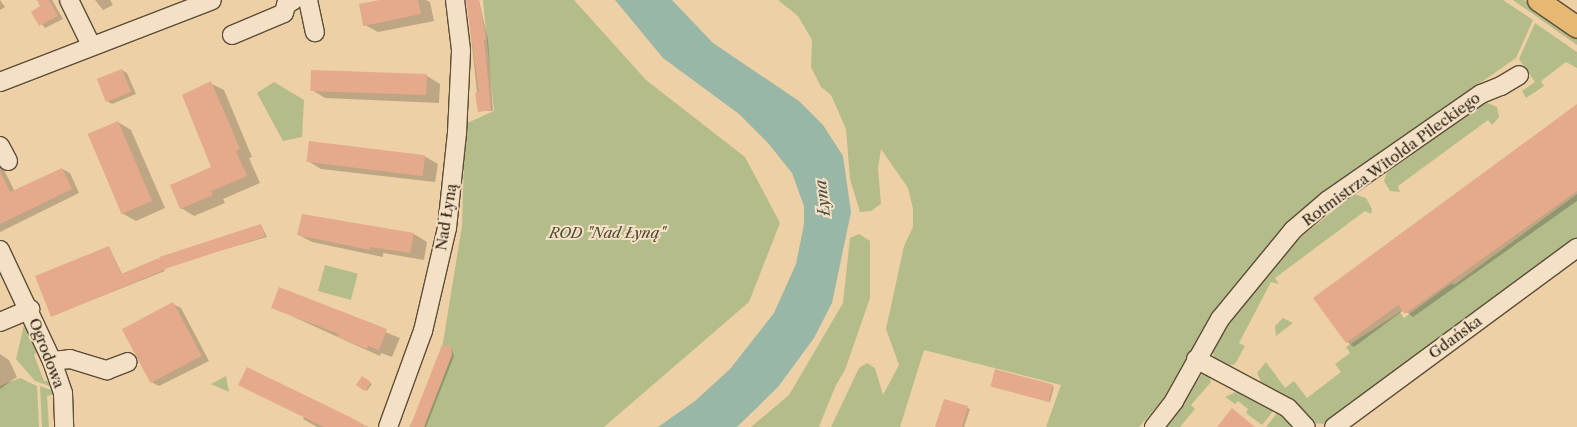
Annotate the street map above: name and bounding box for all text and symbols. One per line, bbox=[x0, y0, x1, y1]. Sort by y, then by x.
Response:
street label: Rotmistrza Witolda Pileckiego bbox=[1298, 88, 1484, 230]
water label: Łyna bbox=[811, 179, 833, 217]
street label: Nad Łyną bbox=[432, 182, 460, 252]
park label: ROD "Nad Łyną" bbox=[549, 224, 665, 242]
street label: Gdańska bbox=[1425, 312, 1485, 362]
street label: Ogrodowa bbox=[25, 315, 69, 391]

